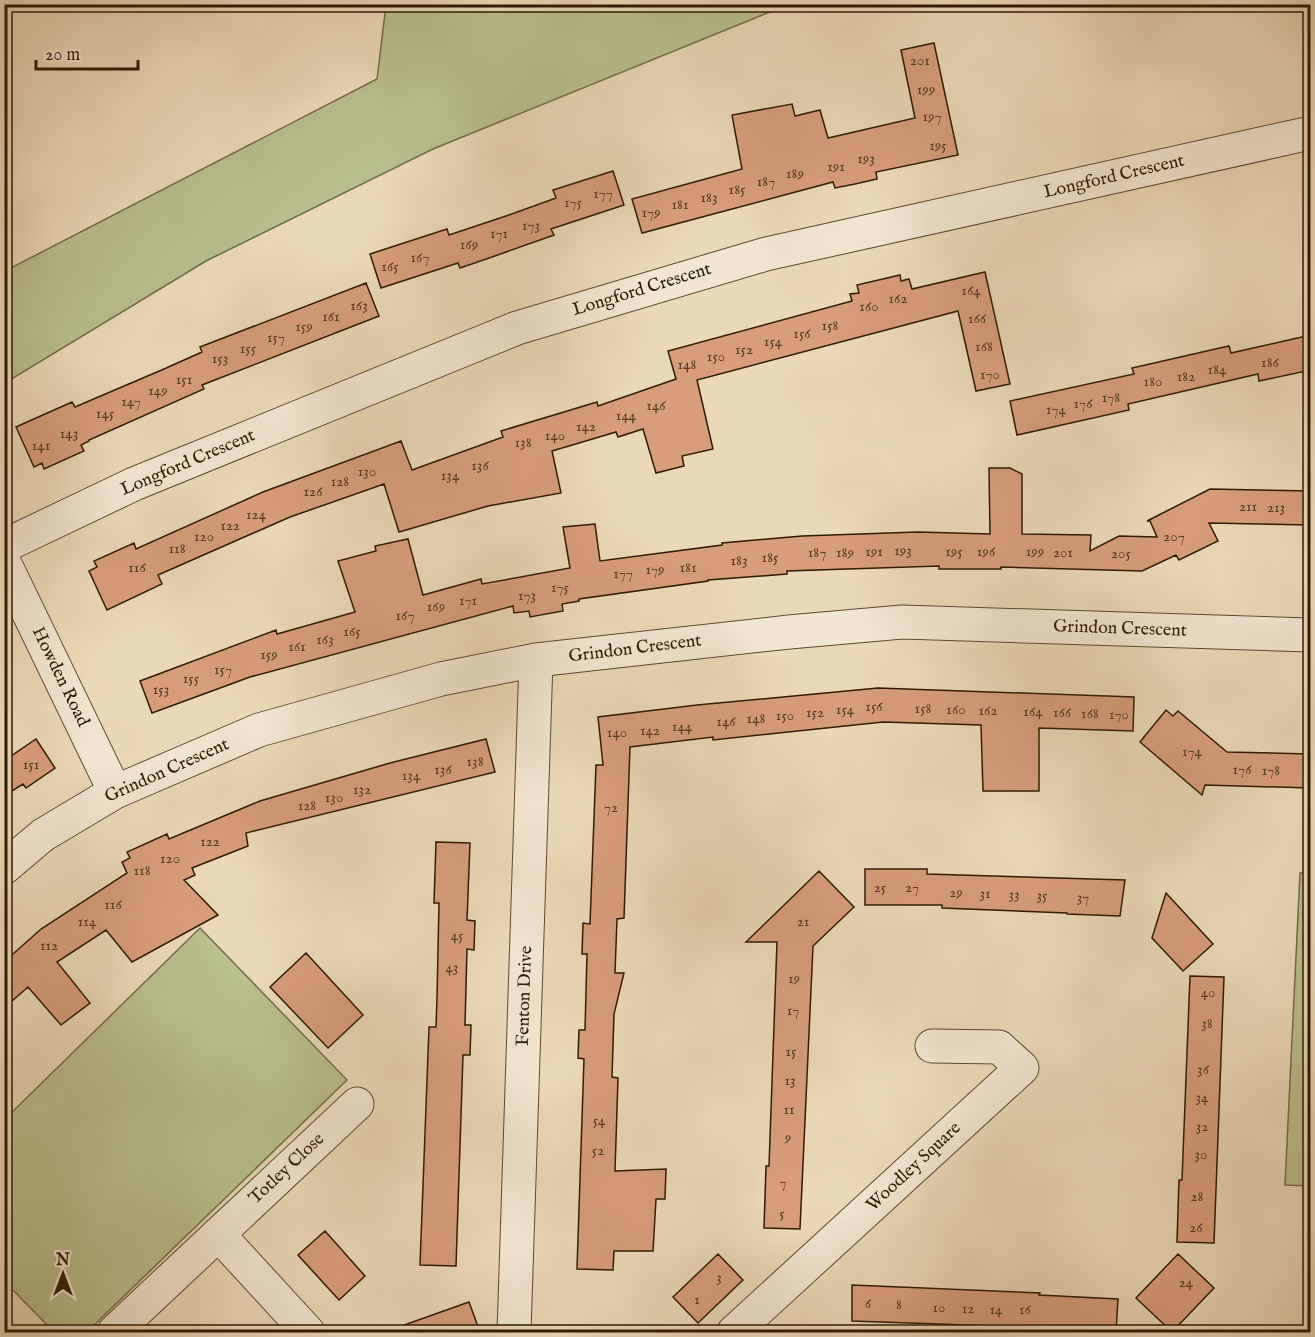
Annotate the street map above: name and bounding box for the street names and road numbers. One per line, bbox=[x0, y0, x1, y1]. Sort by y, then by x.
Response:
street label: Longford Crescent bbox=[1041, 150, 1187, 204]
street label: Longford Crescent bbox=[570, 258, 714, 322]
street label: Longford Crescent bbox=[117, 424, 259, 502]
street label: Grindon Crescent bbox=[1053, 615, 1187, 643]
street label: Howden Road bbox=[26, 623, 94, 731]
street label: Grindon Crescent bbox=[567, 629, 703, 669]
street label: Grindon Crescent bbox=[101, 733, 233, 809]
street label: Fenton Drive bbox=[512, 945, 538, 1047]
street label: Woodley Square bbox=[862, 1117, 966, 1217]
street label: Totley Close bbox=[244, 1128, 330, 1210]

